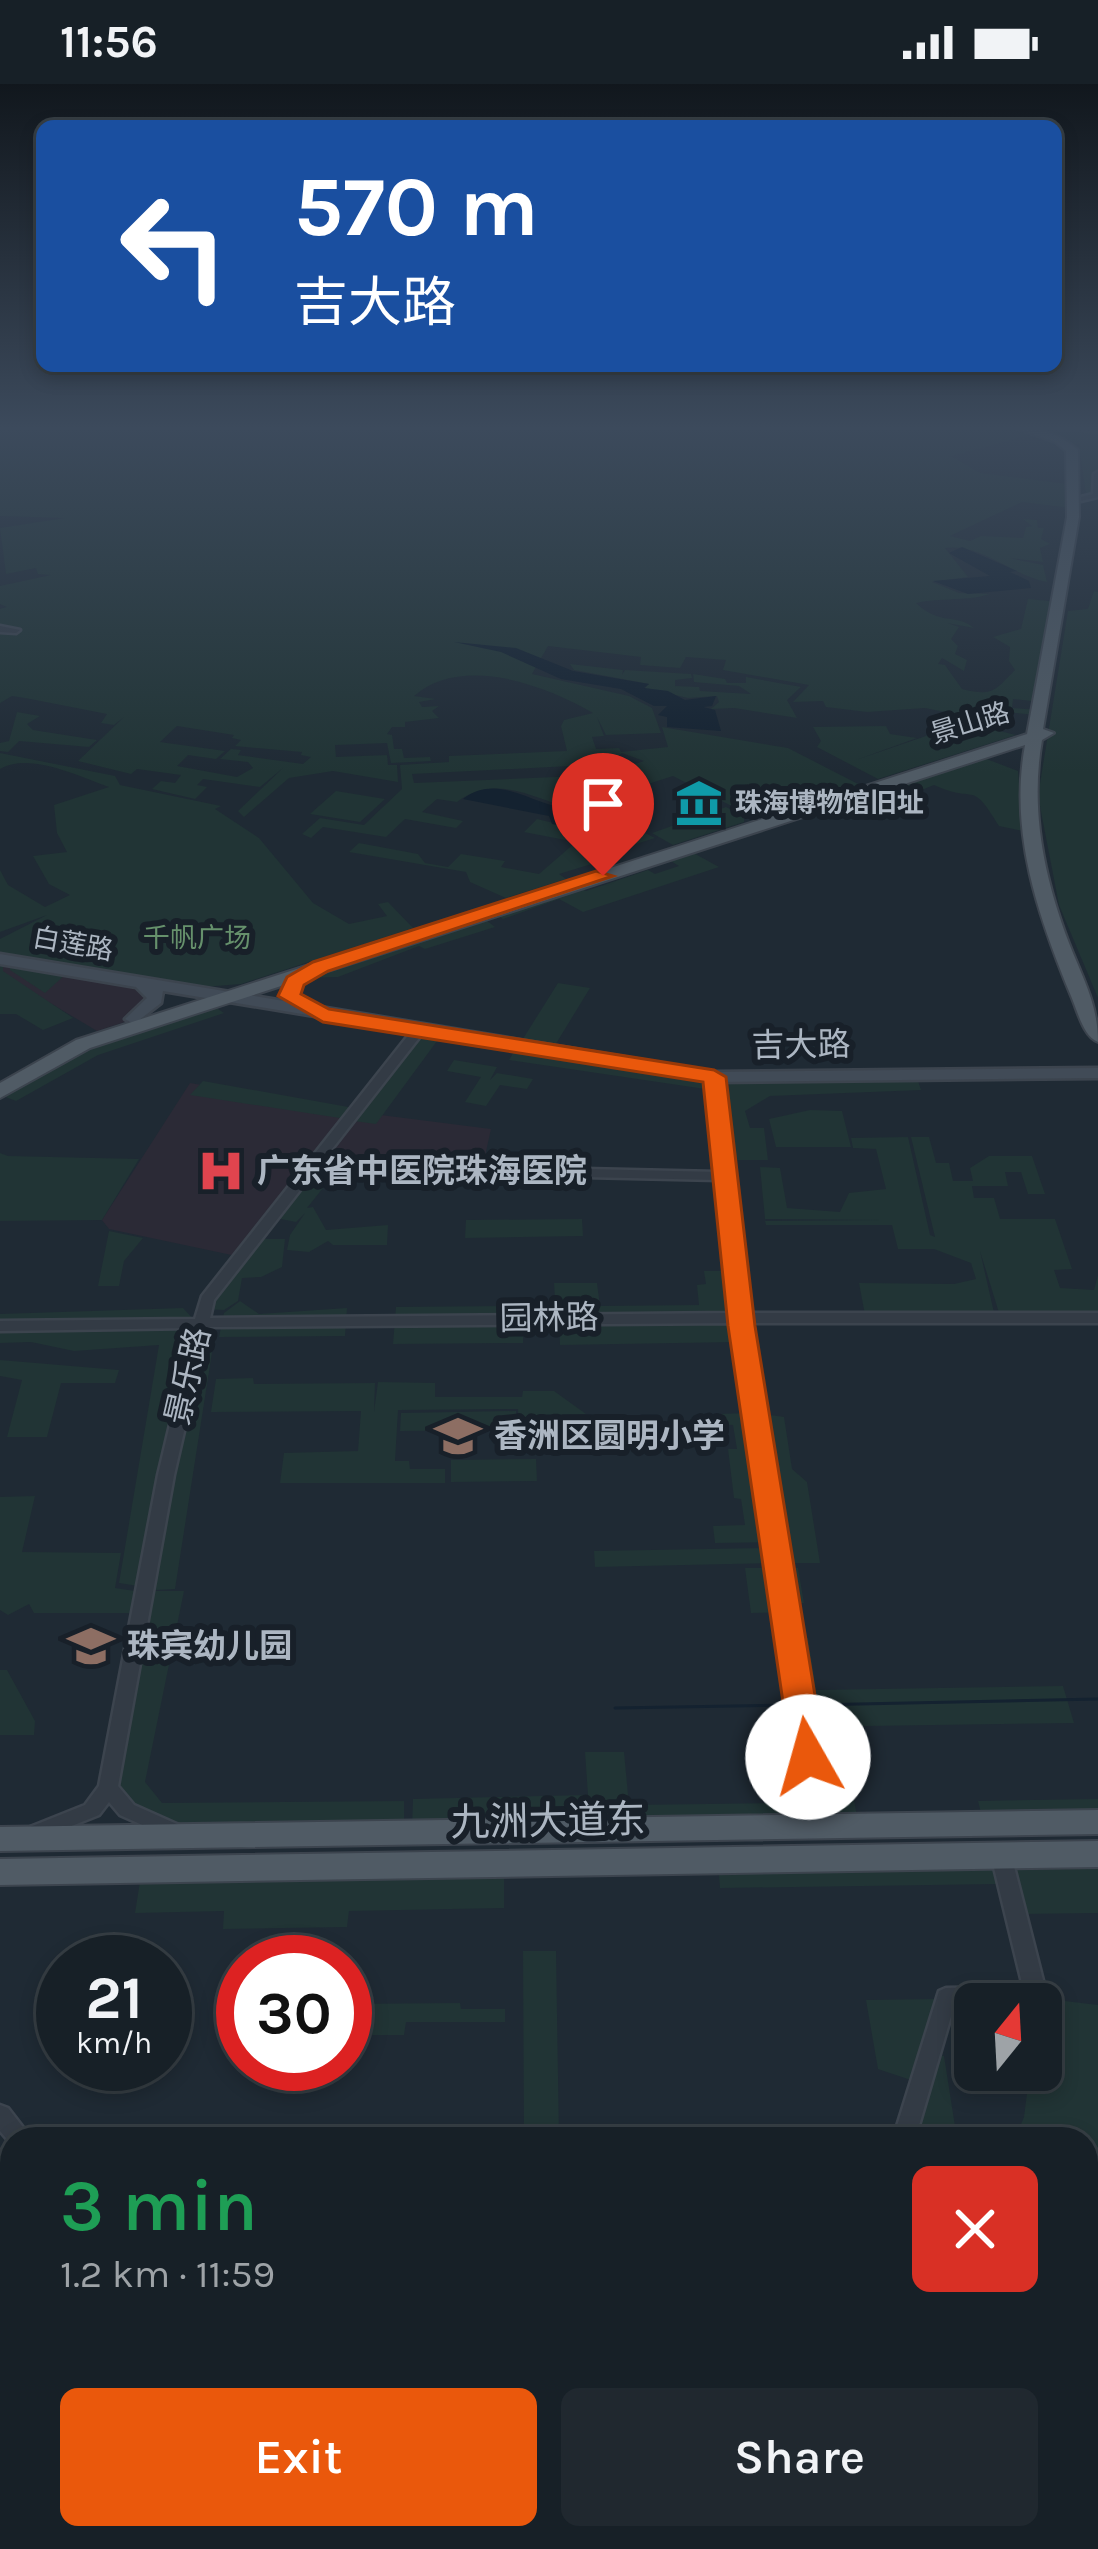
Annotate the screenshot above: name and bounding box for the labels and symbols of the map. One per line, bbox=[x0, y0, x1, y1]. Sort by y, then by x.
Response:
street label: 景山路 bbox=[927, 696, 1013, 750]
pin bbox=[552, 753, 654, 876]
museum icon: 珠海博物馆旧址 bbox=[674, 778, 724, 828]
place label: 珠海博物馆旧址 bbox=[735, 787, 924, 819]
street label: 白莲路 bbox=[30, 921, 116, 967]
park label: 千帆广场 bbox=[143, 922, 251, 954]
street label: 吉大路 bbox=[751, 1025, 851, 1065]
hospital icon: 广东省中医院珠海医院 bbox=[196, 1146, 246, 1196]
place label: 广东省中医院珠海医院 bbox=[257, 1152, 587, 1190]
street label: 园林路 bbox=[499, 1298, 599, 1338]
street label: 景乐路 bbox=[158, 1323, 218, 1429]
school or university icon: 香洲区圆明小学 bbox=[433, 1411, 483, 1461]
place label: 香洲区圆明小学 bbox=[494, 1417, 725, 1455]
school or university icon: 珠宾幼儿园 bbox=[66, 1621, 116, 1671]
place label: 珠宾幼儿园 bbox=[127, 1627, 292, 1665]
position arrow bbox=[745, 1694, 871, 1820]
street label: 九洲大道东 bbox=[450, 1796, 646, 1846]
speed limit sign: 30 bbox=[216, 1935, 372, 2091]
north arrow bbox=[954, 1983, 1062, 2091]

